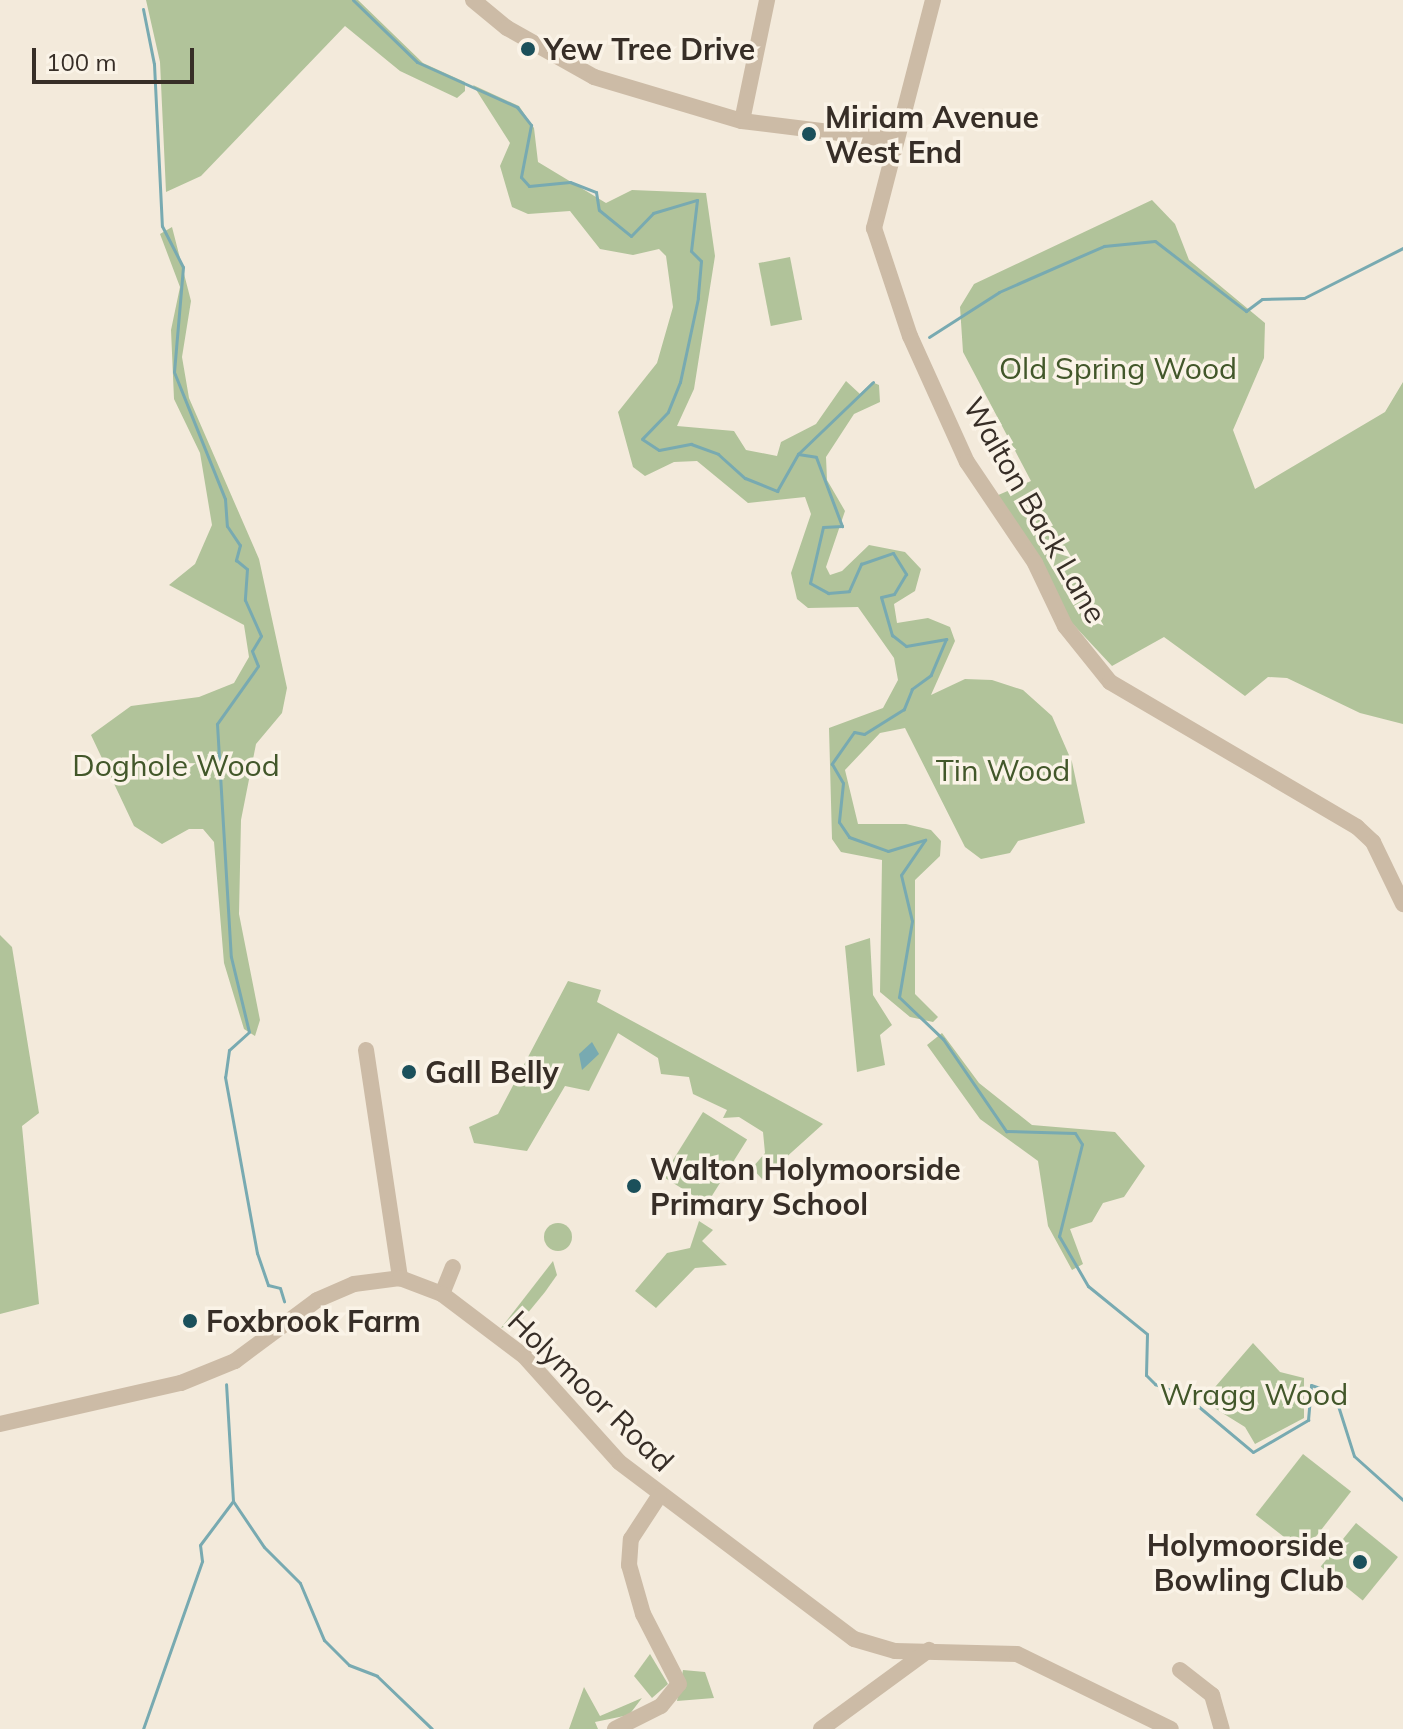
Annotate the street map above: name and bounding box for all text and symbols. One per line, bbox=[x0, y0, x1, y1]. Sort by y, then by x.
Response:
place label: Yew Tree Drive bbox=[544, 31, 755, 67]
scale bar bbox=[36, 32, 198, 82]
marker: Yew Tree Drive bbox=[519, 40, 537, 58]
text: 100 m bbox=[46, 47, 117, 77]
place label: Miriam Avenue West End bbox=[825, 99, 1039, 170]
marker: Miriam Avenue West End bbox=[800, 125, 818, 143]
park label: Old Spring Wood bbox=[999, 350, 1237, 386]
street label: Walton Back Lane bbox=[956, 391, 1114, 629]
park label: Doghole Wood bbox=[72, 747, 280, 783]
park label: Tin Wood bbox=[936, 752, 1070, 788]
place label: Gall Belly bbox=[425, 1054, 559, 1090]
marker: Gall Belly bbox=[400, 1063, 418, 1081]
place label: Walton Holymoorside Primary School bbox=[650, 1151, 961, 1222]
marker: Walton Holymoorside Primary School bbox=[625, 1177, 643, 1195]
place label: Foxbrook Farm bbox=[206, 1303, 421, 1339]
street label: Holymoor Road bbox=[501, 1303, 681, 1479]
marker: Foxbrook Farm bbox=[181, 1312, 199, 1330]
park label: Wragg Wood bbox=[1160, 1376, 1348, 1412]
place label: Holymoorside Bowling Club bbox=[1147, 1527, 1344, 1598]
marker: Holymoorside Bowling Club bbox=[1351, 1553, 1369, 1571]

